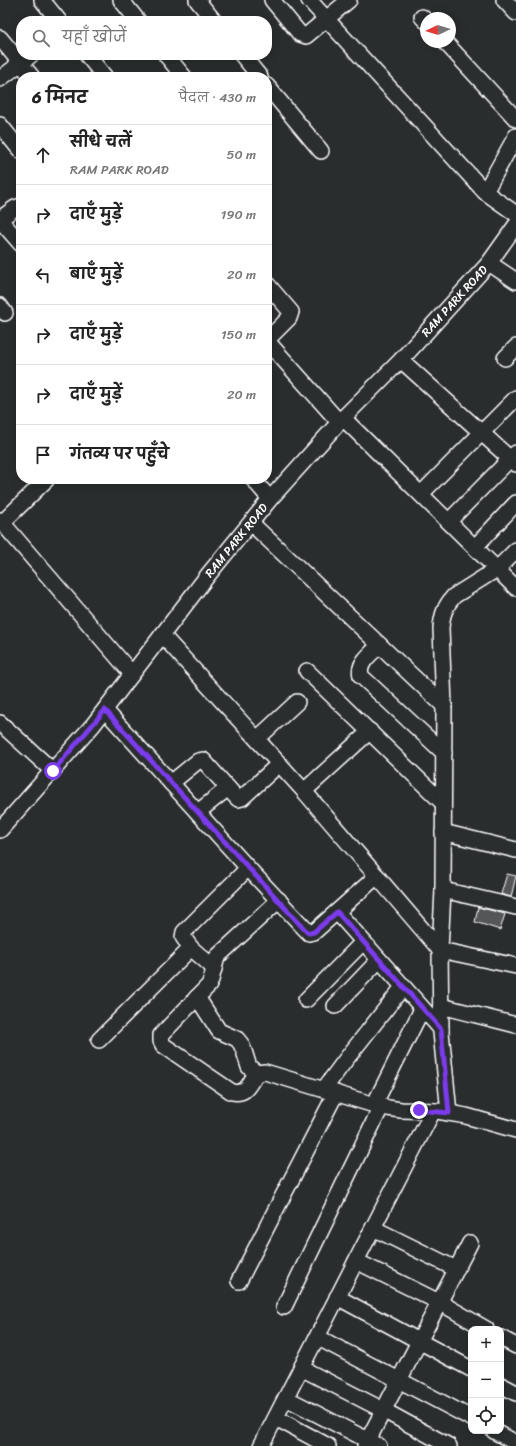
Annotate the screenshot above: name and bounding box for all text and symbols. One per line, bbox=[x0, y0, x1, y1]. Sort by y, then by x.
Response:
north arrow bbox=[420, 12, 456, 48]
search box bbox=[16, 16, 272, 60]
text: यहाँ खोजें bbox=[62, 24, 127, 50]
icon: search bbox=[30, 27, 52, 49]
text: 6 मिनट bbox=[32, 82, 87, 112]
text: पैदल · 430 m bbox=[179, 86, 256, 109]
text: सीधे चलें bbox=[70, 129, 131, 155]
text: 50 m bbox=[226, 143, 256, 166]
icon: ahead bbox=[32, 144, 54, 166]
text: RAM PARK ROAD bbox=[70, 158, 168, 181]
text: दाएँ मुड़ें bbox=[70, 201, 122, 227]
text: 190 m bbox=[221, 203, 256, 226]
icon: right bbox=[32, 204, 54, 226]
street label: RAM PARK ROAD bbox=[416, 259, 494, 342]
text: बाएँ मुड़ें bbox=[70, 261, 123, 287]
text: 20 m bbox=[227, 263, 256, 286]
icon: left bbox=[32, 264, 54, 286]
text: दाएँ मुड़ें bbox=[70, 321, 122, 347]
text: 150 m bbox=[221, 323, 256, 346]
icon: right bbox=[32, 324, 54, 346]
text: दाएँ मुड़ें bbox=[70, 381, 122, 407]
text: 20 m bbox=[227, 383, 256, 406]
icon: right bbox=[32, 384, 54, 406]
text: गंतव्य पर पहुँचे bbox=[70, 441, 169, 467]
icon: arrive bbox=[32, 444, 54, 466]
street label: RAM PARK ROAD bbox=[199, 498, 274, 583]
route start bbox=[44, 762, 62, 780]
route end bbox=[410, 1101, 428, 1119]
map controls bbox=[468, 1326, 504, 1434]
button: + bbox=[468, 1326, 504, 1362]
button: − bbox=[468, 1362, 504, 1398]
button: locate bbox=[468, 1398, 504, 1434]

